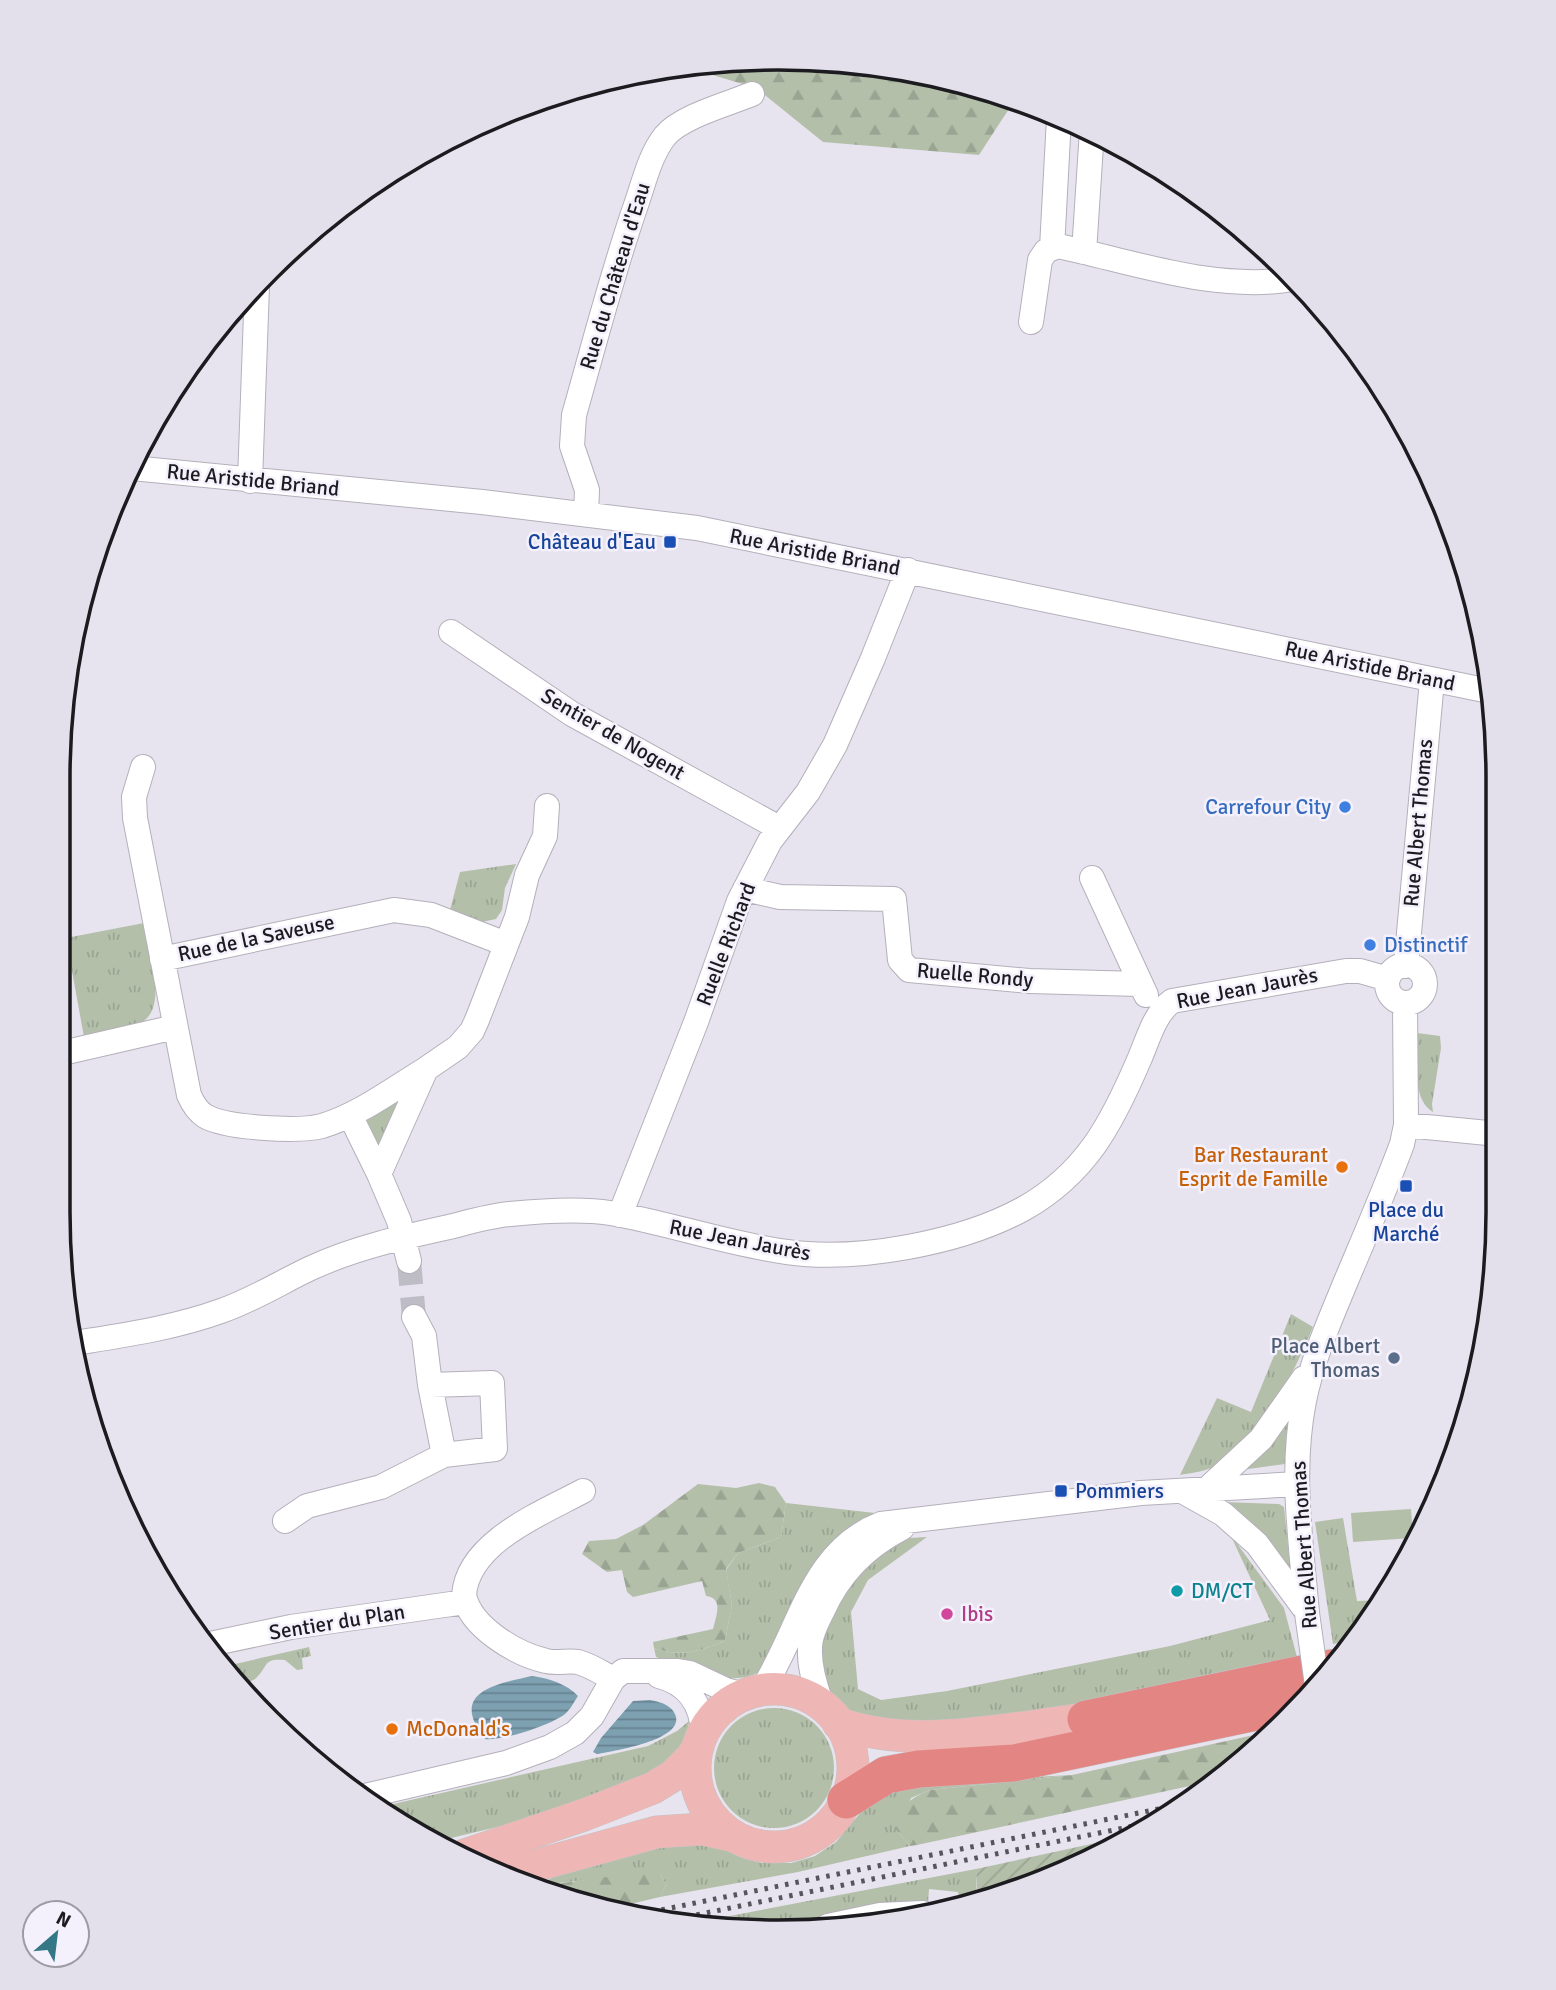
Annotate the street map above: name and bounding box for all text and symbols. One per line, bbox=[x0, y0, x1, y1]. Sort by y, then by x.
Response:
street label: Rue du Château d'Eau bbox=[574, 179, 656, 373]
street label: Rue Aristide Briand bbox=[165, 458, 341, 502]
street label: Rue Aristide Briand bbox=[727, 523, 903, 581]
place label: Château d'Eau bbox=[528, 529, 656, 555]
marker: Château d'Eau bbox=[662, 534, 678, 550]
street label: Rue Aristide Briand bbox=[1282, 635, 1458, 697]
street label: Sentier de Nogent bbox=[537, 682, 689, 786]
street label: Rue Albert Thomas bbox=[1398, 738, 1438, 908]
place label: Carrefour City bbox=[1205, 794, 1331, 820]
marker: Carrefour City bbox=[1337, 799, 1353, 815]
street label: Ruelle Richard bbox=[691, 879, 761, 1009]
street label: Rue de la Saveuse bbox=[175, 909, 337, 967]
place label: Distinctif bbox=[1384, 932, 1468, 958]
marker: Distinctif bbox=[1362, 937, 1378, 953]
street label: Ruelle Rondy bbox=[916, 957, 1034, 993]
street label: Rue Jean Jaurès bbox=[1174, 962, 1320, 1014]
place label: Bar Restaurant Esprit de Famille bbox=[1178, 1142, 1328, 1192]
marker: Bar Restaurant Esprit de Famille bbox=[1334, 1159, 1350, 1175]
marker: Place du Marché bbox=[1398, 1178, 1414, 1194]
place label: Place du Marché bbox=[1368, 1197, 1444, 1247]
street label: Rue Jean Jaurès bbox=[667, 1214, 813, 1266]
place label: Place Albert Thomas bbox=[1271, 1333, 1380, 1383]
marker: Place Albert Thomas bbox=[1386, 1350, 1402, 1366]
street label: Rue Albert Thomas bbox=[1285, 1460, 1323, 1630]
place label: Pommiers bbox=[1075, 1478, 1164, 1504]
marker: Pommiers bbox=[1053, 1483, 1069, 1499]
place label: DM/CT bbox=[1191, 1578, 1253, 1604]
marker: DM/CT bbox=[1169, 1583, 1185, 1599]
street label: Sentier du Plan bbox=[267, 1598, 407, 1646]
place label: Ibis bbox=[961, 1601, 993, 1627]
marker: Ibis bbox=[939, 1606, 955, 1622]
place label: McDonald's bbox=[406, 1716, 510, 1742]
marker: McDonald's bbox=[384, 1721, 400, 1737]
north arrow bbox=[21, 1899, 91, 1969]
text: N bbox=[52, 1906, 75, 1934]

